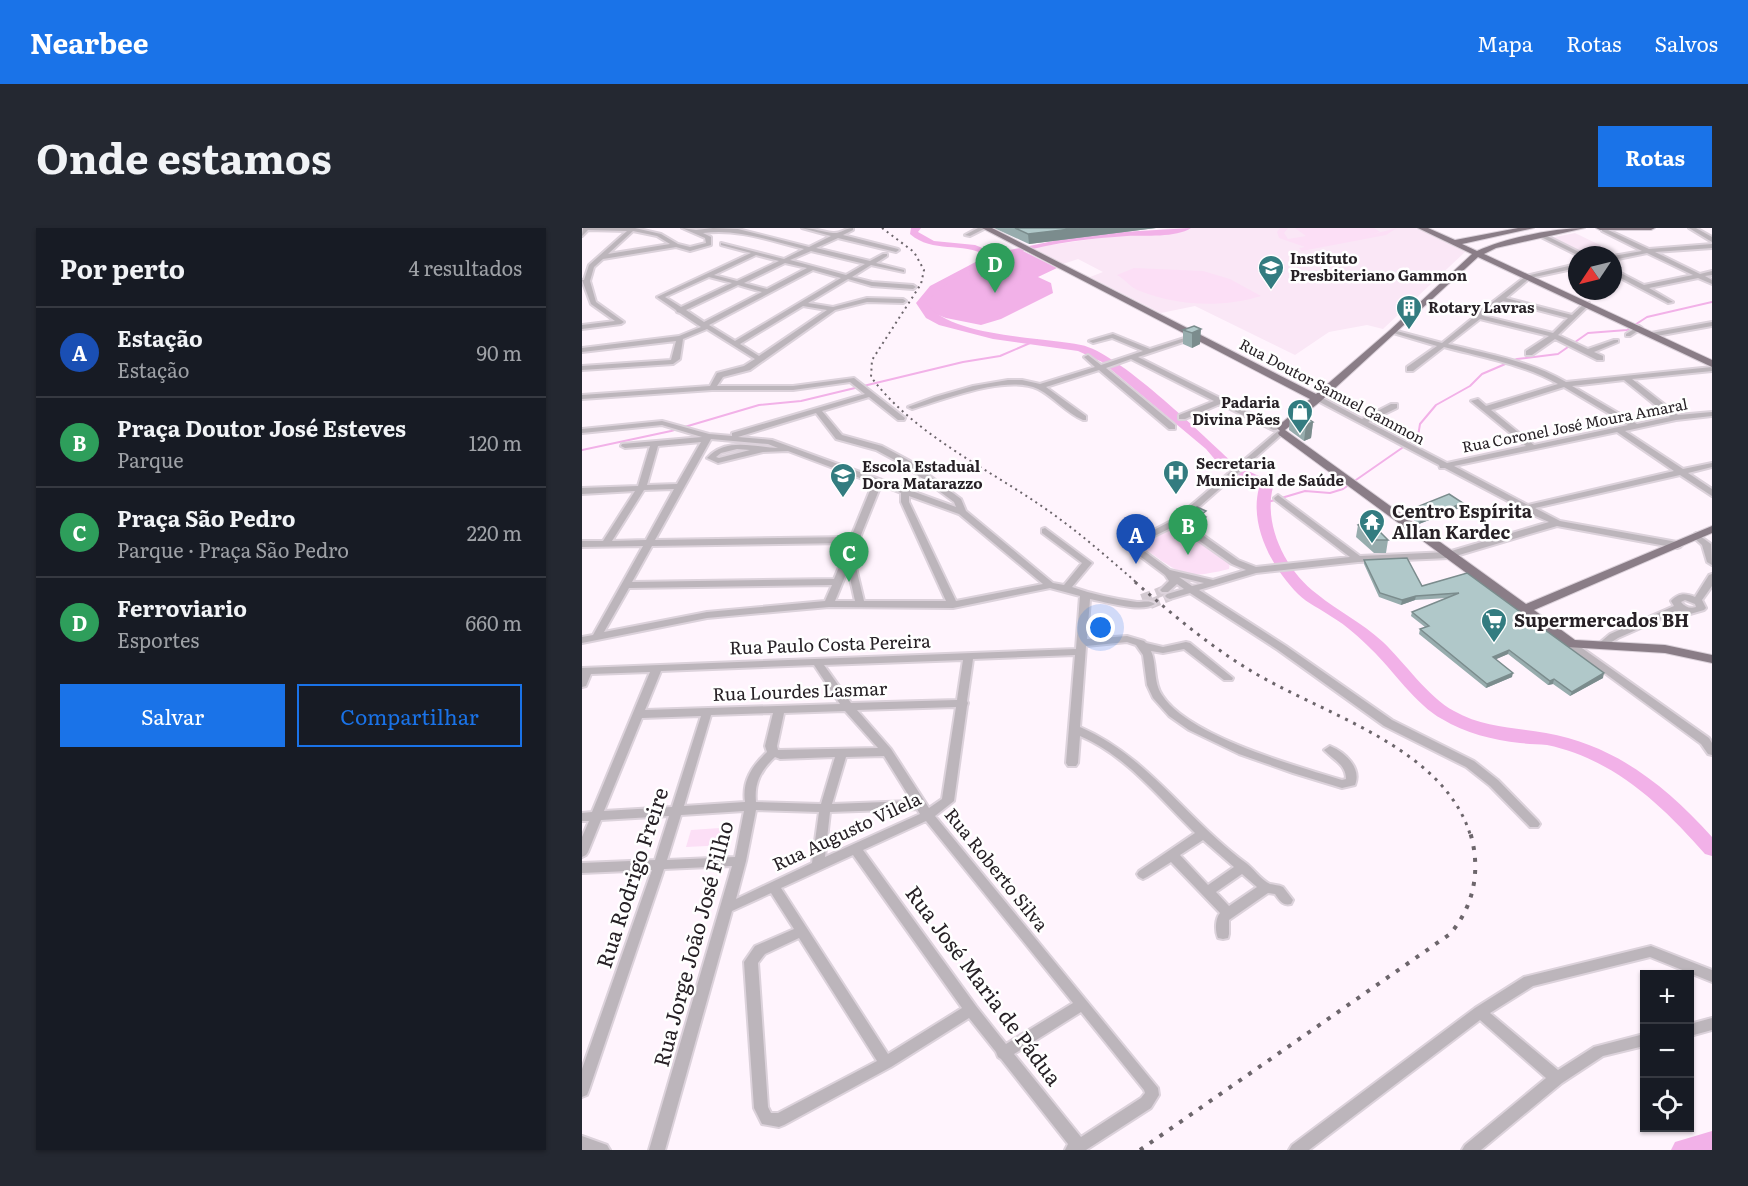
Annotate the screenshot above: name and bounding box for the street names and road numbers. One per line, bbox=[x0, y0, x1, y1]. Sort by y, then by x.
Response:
street label: Rua Doutor Samuel Gammon bbox=[1236, 332, 1430, 450]
street label: Rua Coronel José Moura Amaral bbox=[1460, 391, 1689, 458]
street label: Rua Paulo Costa Pereira bbox=[729, 626, 931, 661]
street label: Rua Lourdes Lasmar bbox=[712, 674, 888, 707]
street label: Rua Rodrigo Freire bbox=[587, 783, 674, 972]
street label: Rua Augusto Vilela bbox=[768, 784, 925, 877]
street label: Rua Roberto Silva bbox=[939, 802, 1056, 937]
street label: Rua Jorge João José Filho bbox=[644, 817, 739, 1070]
street label: Rua José Maria de Pádua bbox=[899, 878, 1071, 1092]

